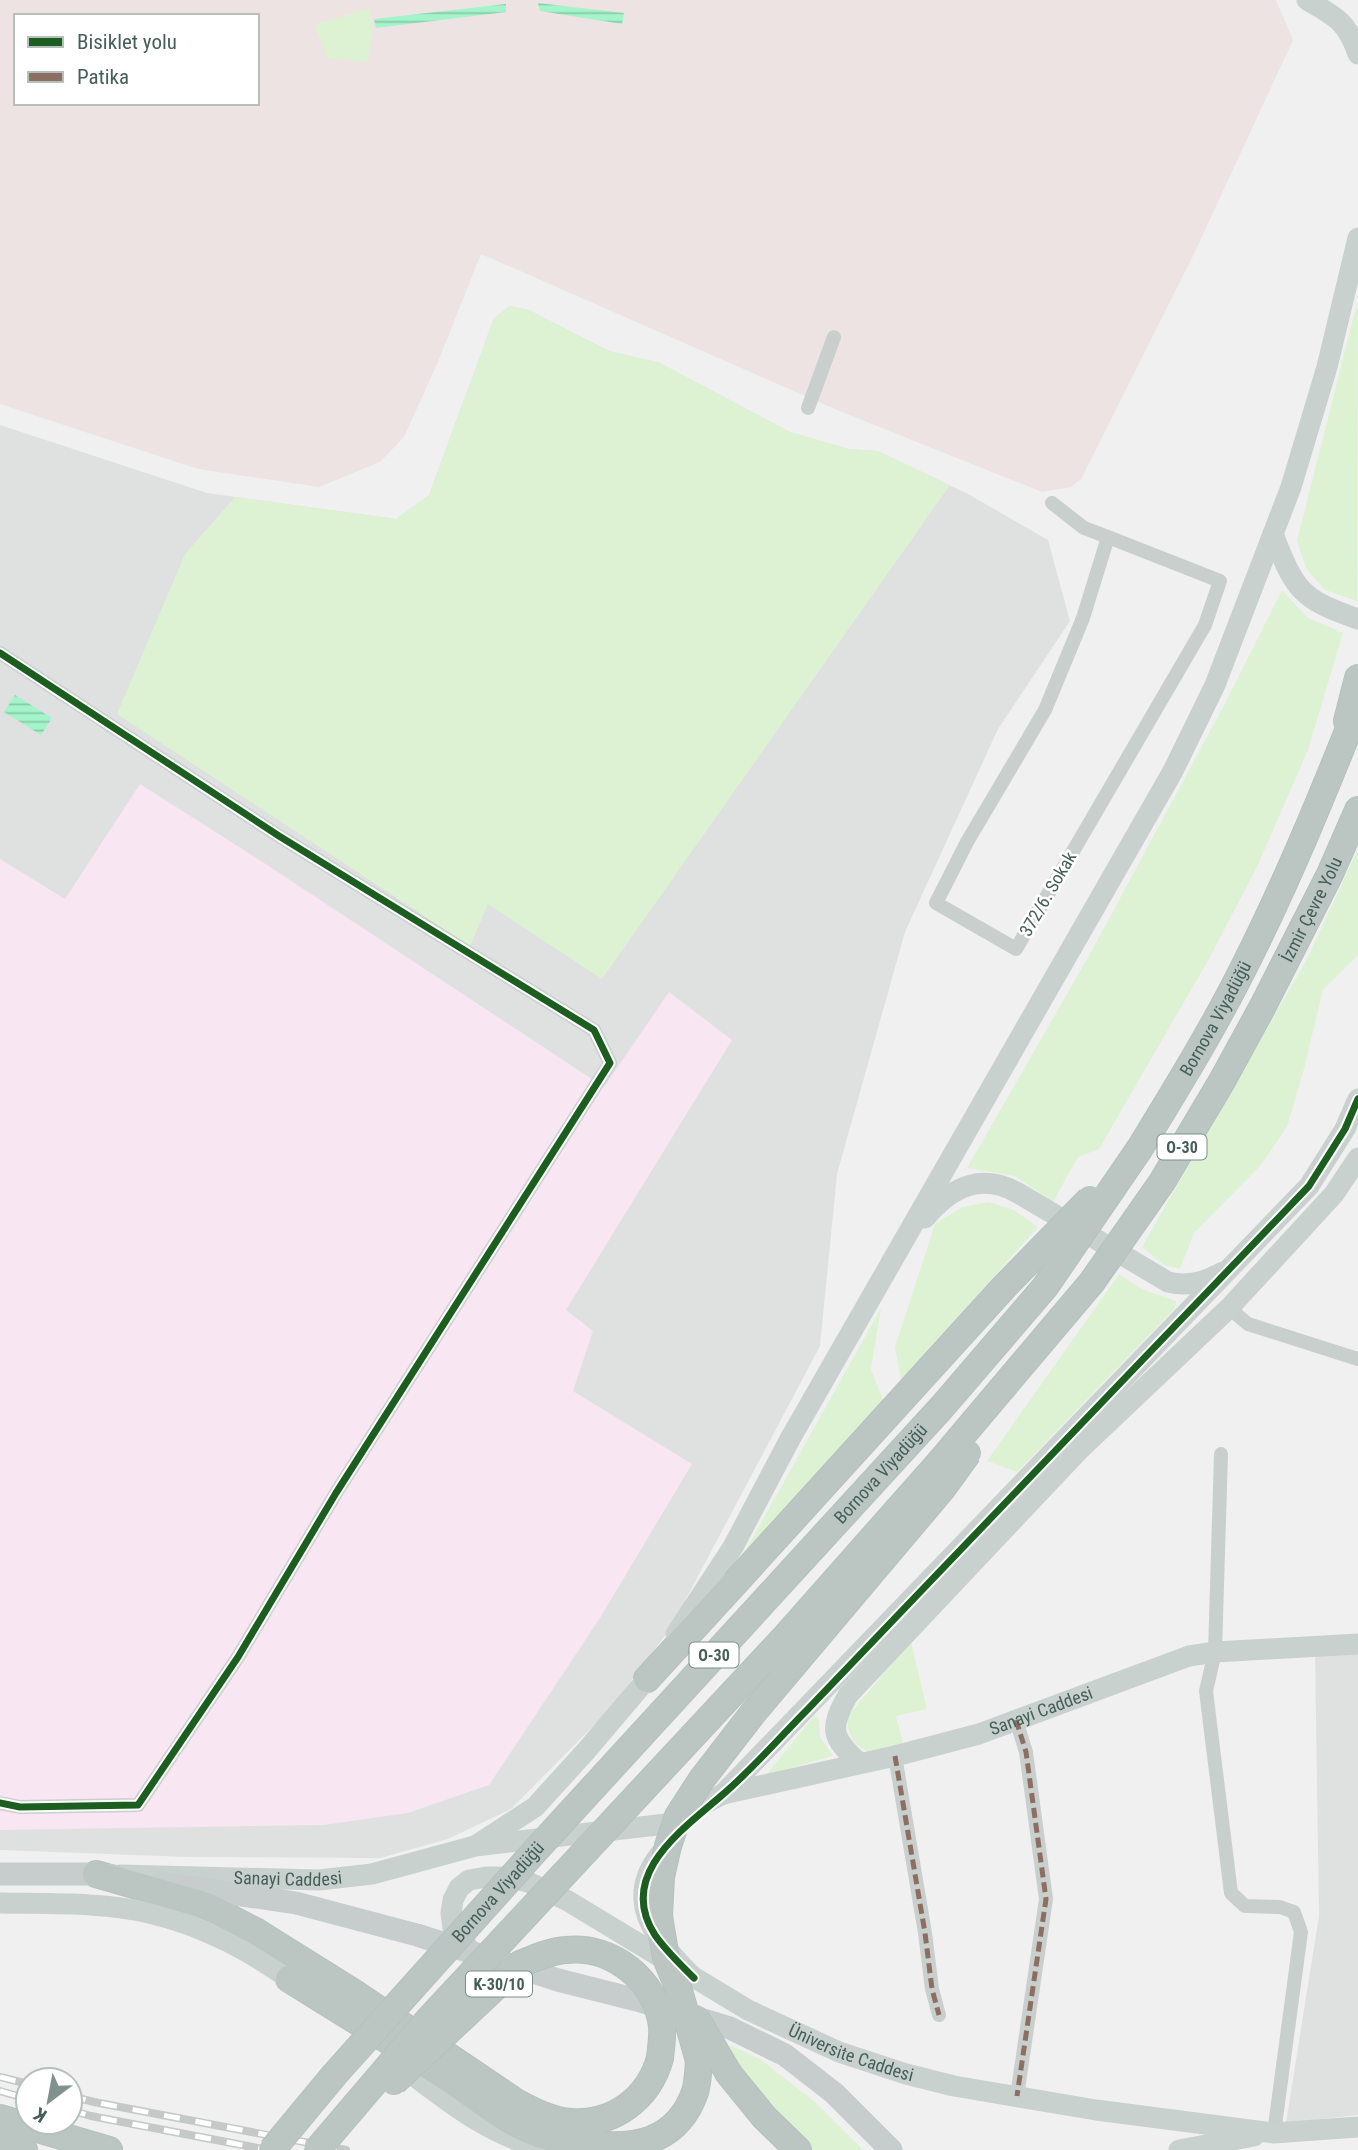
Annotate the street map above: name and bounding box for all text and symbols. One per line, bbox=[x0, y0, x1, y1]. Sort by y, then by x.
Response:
legend bbox=[14, 14, 259, 105]
text: Bisiklet yolu bbox=[77, 30, 177, 54]
text: Patika bbox=[77, 65, 129, 89]
street label: 372/6. Sokak bbox=[1015, 848, 1080, 940]
street label: İzmir Çevre Yolu bbox=[1276, 854, 1346, 965]
street label: Bornova Viyadüğü bbox=[1175, 957, 1255, 1079]
road number: O-30 bbox=[1158, 1134, 1206, 1160]
street label: Bornova Viyadüğü bbox=[830, 1419, 931, 1528]
road number: O-30 bbox=[690, 1642, 738, 1667]
street label: Sanayi Caddesi bbox=[986, 1682, 1095, 1739]
street label: Bornova Viyadüğü bbox=[447, 1837, 548, 1946]
street label: Sanayi Caddesi bbox=[233, 1866, 343, 1890]
road number: K-30/10 bbox=[466, 1972, 532, 1996]
street label: Üniversite Caddesi bbox=[785, 2019, 916, 2085]
north arrow bbox=[14, 2066, 84, 2136]
text: K bbox=[29, 2102, 51, 2128]

